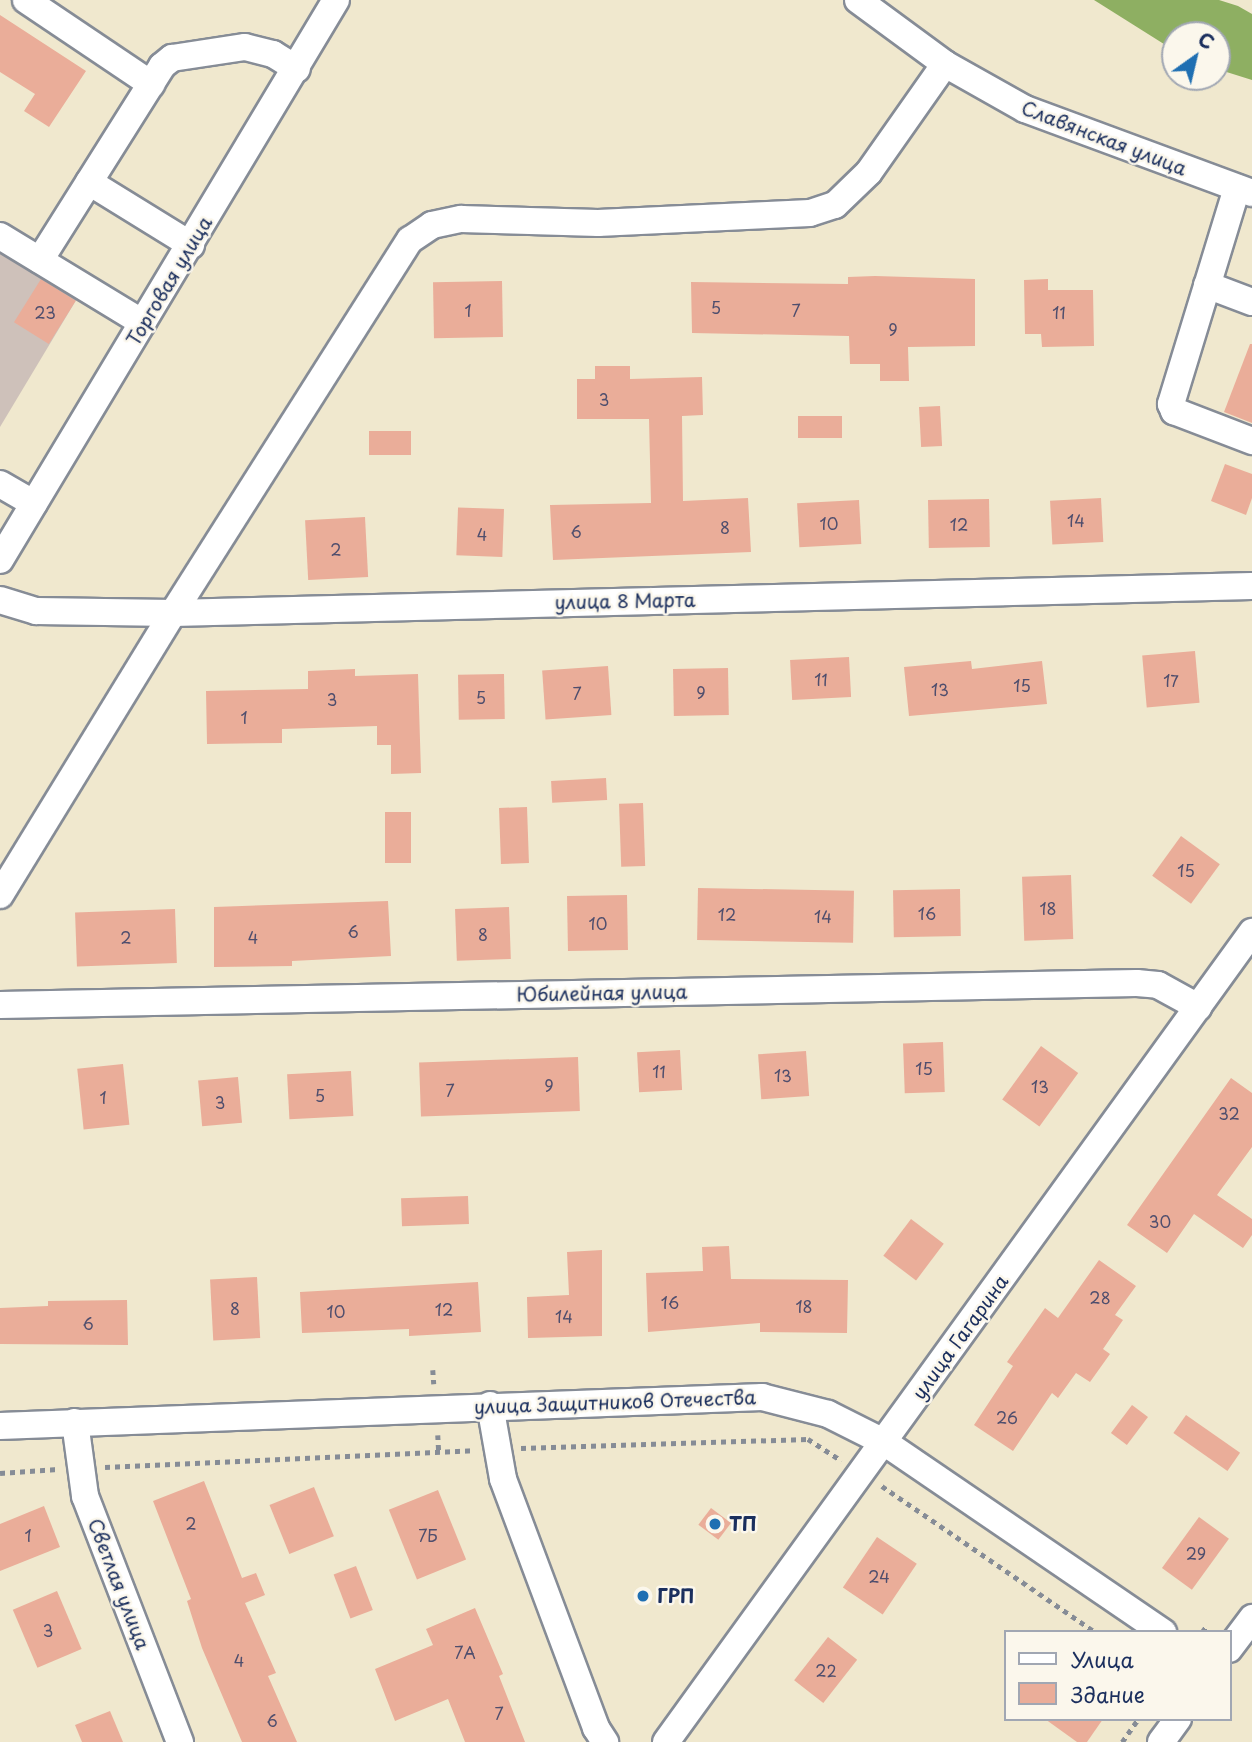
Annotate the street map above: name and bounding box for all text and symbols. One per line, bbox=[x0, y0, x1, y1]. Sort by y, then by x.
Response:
north arrow bbox=[1161, 21, 1231, 91]
text: С bbox=[1193, 25, 1220, 56]
street label: Славянская улица bbox=[1018, 96, 1190, 180]
street label: Торговая улица bbox=[121, 212, 217, 350]
house number: 5 bbox=[711, 297, 721, 317]
house number: 1 bbox=[464, 300, 472, 320]
house number: 7 bbox=[791, 300, 801, 320]
house number: 23 bbox=[34, 302, 56, 322]
house number: 11 bbox=[1052, 302, 1066, 322]
house number: 9 bbox=[888, 319, 898, 339]
house number: 3 bbox=[599, 389, 609, 409]
house number: 14 bbox=[1067, 510, 1085, 530]
house number: 10 bbox=[820, 513, 838, 533]
house number: 12 bbox=[950, 514, 968, 534]
house number: 8 bbox=[720, 517, 730, 537]
house number: 6 bbox=[570, 521, 582, 541]
house number: 4 bbox=[477, 524, 487, 544]
house number: 2 bbox=[330, 539, 342, 559]
street label: улица 8 Марта bbox=[554, 588, 696, 614]
house number: 11 bbox=[814, 669, 828, 689]
house number: 17 bbox=[1163, 670, 1179, 690]
house number: 15 bbox=[1013, 675, 1031, 695]
house number: 13 bbox=[931, 679, 949, 699]
house number: 9 bbox=[696, 682, 706, 702]
house number: 7 bbox=[572, 683, 582, 703]
house number: 5 bbox=[476, 687, 486, 707]
house number: 3 bbox=[327, 689, 337, 709]
house number: 1 bbox=[240, 707, 248, 727]
house number: 15 bbox=[1177, 860, 1195, 880]
house number: 18 bbox=[1039, 898, 1057, 918]
house number: 16 bbox=[918, 903, 936, 923]
house number: 12 bbox=[718, 904, 736, 924]
house number: 14 bbox=[814, 906, 832, 926]
house number: 10 bbox=[589, 913, 607, 933]
house number: 6 bbox=[347, 921, 359, 941]
house number: 8 bbox=[478, 924, 488, 944]
house number: 2 bbox=[120, 927, 132, 947]
house number: 4 bbox=[248, 927, 258, 947]
street label: Юбилейная улица bbox=[516, 980, 688, 1006]
house number: 15 bbox=[915, 1058, 933, 1078]
house number: 11 bbox=[652, 1061, 666, 1081]
house number: 13 bbox=[774, 1065, 792, 1085]
house number: 9 bbox=[544, 1075, 554, 1095]
house number: 13 bbox=[1031, 1076, 1049, 1096]
house number: 7 bbox=[445, 1080, 455, 1100]
house number: 5 bbox=[315, 1085, 325, 1105]
house number: 1 bbox=[99, 1087, 107, 1107]
house number: 3 bbox=[215, 1092, 225, 1112]
house number: 32 bbox=[1218, 1103, 1240, 1123]
house number: 30 bbox=[1149, 1211, 1171, 1231]
street label: улица Гагарина bbox=[907, 1270, 1013, 1404]
house number: 28 bbox=[1089, 1287, 1111, 1307]
house number: 16 bbox=[661, 1292, 679, 1312]
house number: 18 bbox=[795, 1296, 813, 1316]
house number: 8 bbox=[230, 1298, 240, 1318]
house number: 12 bbox=[435, 1299, 453, 1319]
house number: 10 bbox=[327, 1301, 345, 1321]
house number: 14 bbox=[555, 1306, 573, 1326]
house number: 6 bbox=[82, 1313, 94, 1333]
street label: улица Защитников Отечества bbox=[473, 1386, 757, 1418]
house number: 26 bbox=[996, 1407, 1018, 1427]
house number: 2 bbox=[185, 1513, 197, 1533]
place label: ТП bbox=[729, 1513, 757, 1535]
street label: Светлая улица bbox=[83, 1515, 155, 1653]
marker: ТП bbox=[707, 1516, 723, 1532]
house number: 1 bbox=[24, 1525, 32, 1545]
house number: 7Б bbox=[418, 1525, 438, 1545]
house number: 29 bbox=[1186, 1543, 1206, 1563]
house number: 24 bbox=[868, 1566, 890, 1586]
place label: ГРП bbox=[657, 1585, 694, 1607]
marker: ГРП bbox=[635, 1588, 651, 1604]
house number: 3 bbox=[43, 1620, 53, 1640]
legend bbox=[1004, 1630, 1231, 1721]
house number: 7А bbox=[454, 1642, 476, 1662]
text: Улица bbox=[1071, 1643, 1134, 1675]
house number: 4 bbox=[234, 1650, 244, 1670]
house number: 22 bbox=[815, 1660, 837, 1680]
text: Здание bbox=[1071, 1678, 1145, 1710]
house number: 7 bbox=[494, 1703, 504, 1723]
house number: 6 bbox=[266, 1710, 278, 1730]

